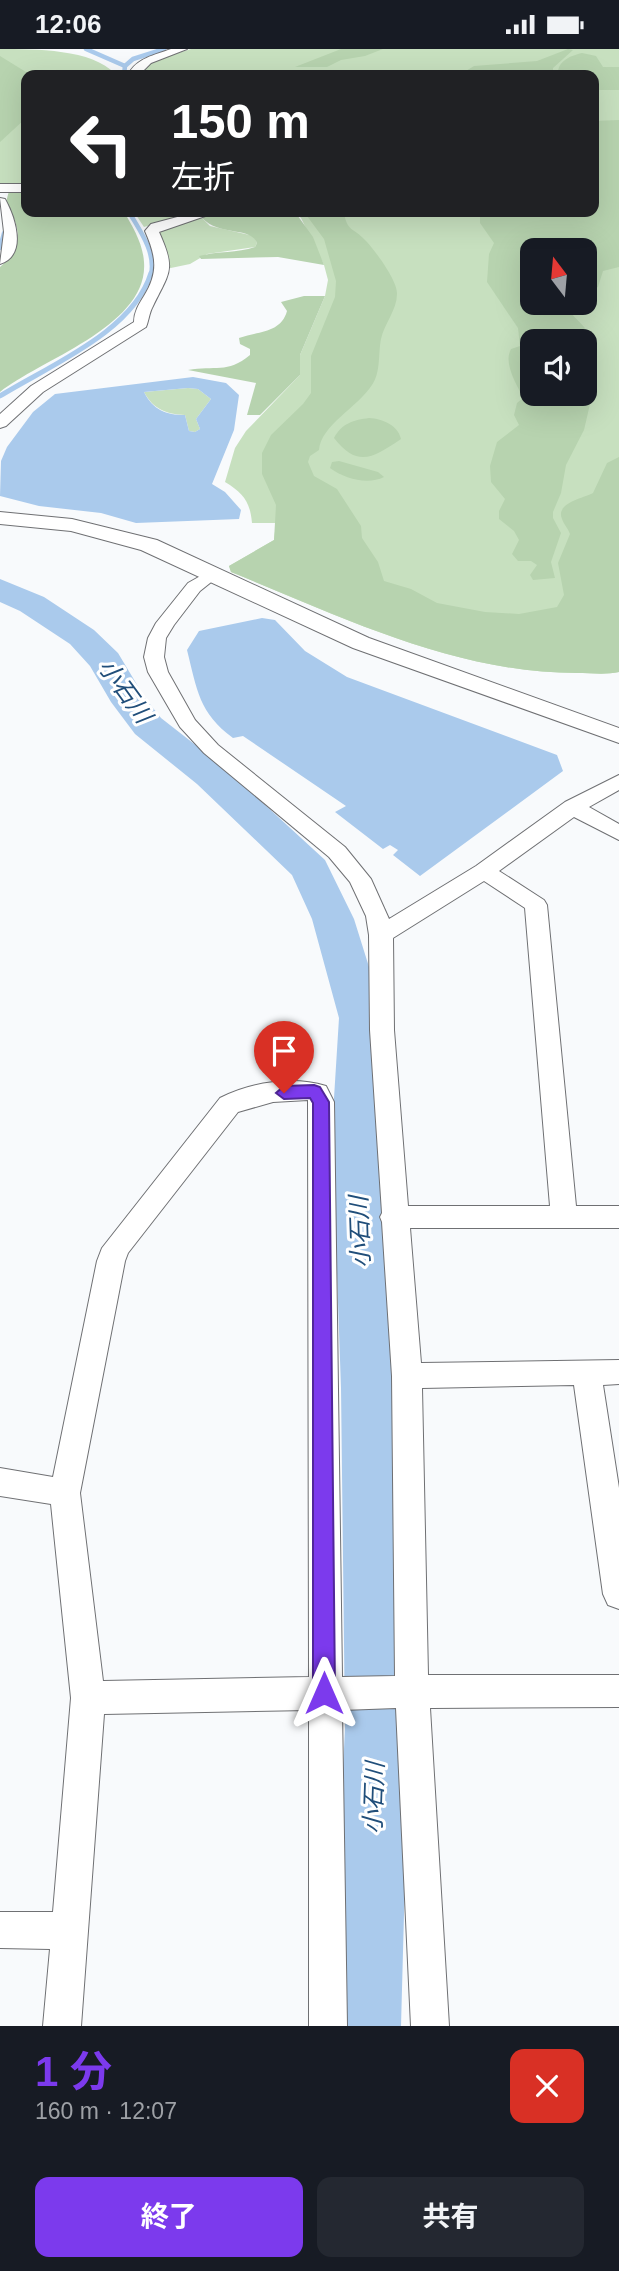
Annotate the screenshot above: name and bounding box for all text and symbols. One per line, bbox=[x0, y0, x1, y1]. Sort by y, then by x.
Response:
text: 12:06 bbox=[35, 9, 102, 39]
text: 150 m bbox=[171, 94, 310, 148]
icon: left bbox=[56, 98, 147, 189]
text: 左折 bbox=[171, 159, 235, 195]
north arrow bbox=[520, 238, 597, 315]
map controls bbox=[520, 238, 597, 406]
button: sound bbox=[520, 329, 597, 406]
water label: 小石川 bbox=[93, 654, 159, 730]
pin bbox=[254, 1021, 314, 1093]
icon: arrive bbox=[265, 1032, 303, 1070]
water label: 小石川 bbox=[345, 1193, 374, 1268]
position arrow bbox=[287, 1656, 361, 1730]
water label: 小石川 bbox=[359, 1759, 388, 1834]
text: 1 分 bbox=[35, 2048, 112, 2095]
button: close bbox=[510, 2049, 584, 2123]
text: 160 m · 12:07 bbox=[35, 2098, 177, 2124]
button: 終了 bbox=[35, 2177, 303, 2257]
button: 共有 bbox=[317, 2177, 584, 2257]

